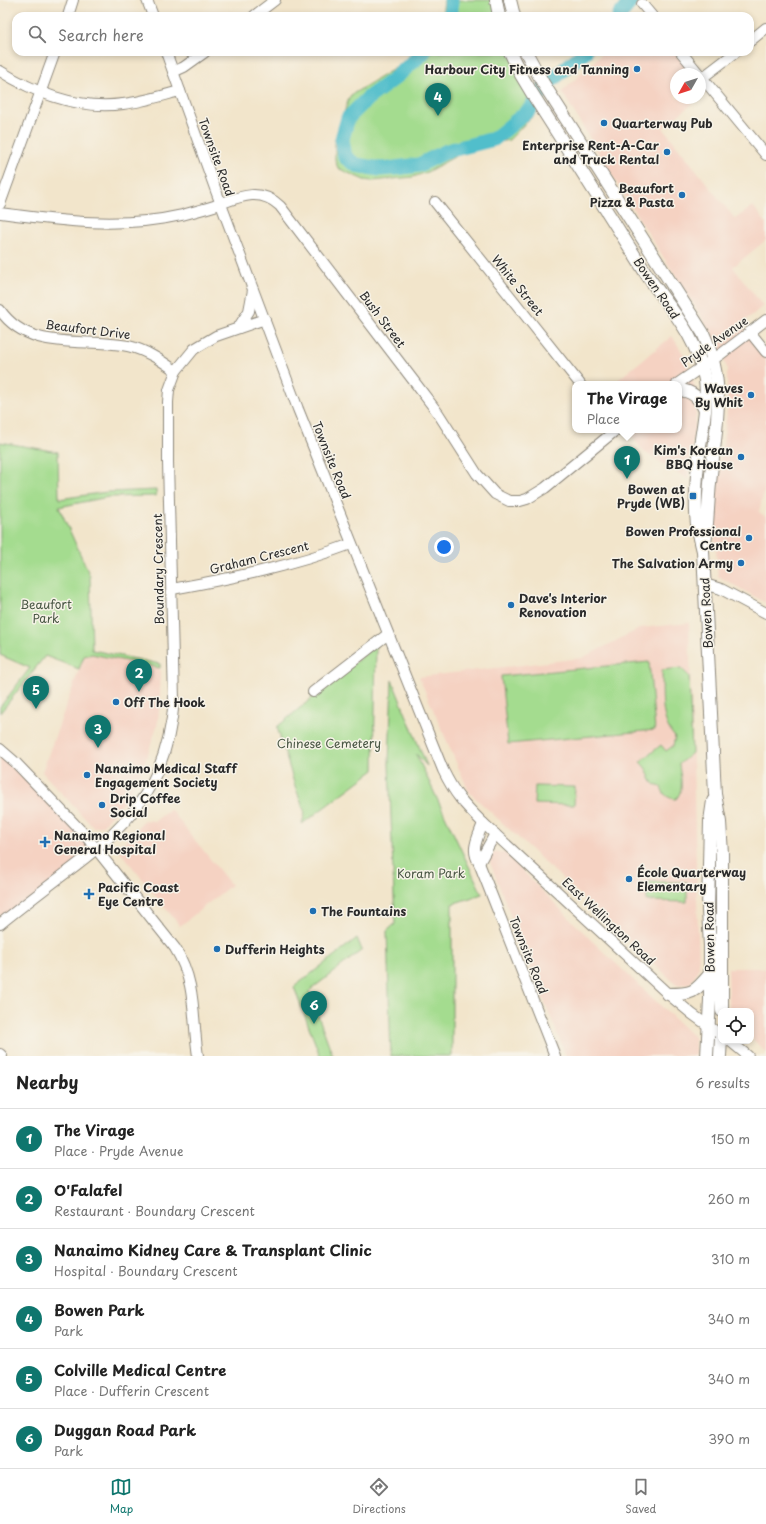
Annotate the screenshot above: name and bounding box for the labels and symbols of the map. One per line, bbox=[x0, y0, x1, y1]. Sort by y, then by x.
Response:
place label: Harbour City Fitness and Tanning bbox=[425, 60, 629, 78]
marker: Harbour City Fitness and Tanning bbox=[632, 64, 642, 74]
north arrow bbox=[670, 68, 706, 104]
pin: 4 bbox=[425, 83, 451, 116]
place label: Quarterway Pub bbox=[612, 114, 713, 132]
street label: Townsite Road bbox=[194, 115, 240, 199]
marker: Quarterway Pub bbox=[599, 118, 609, 128]
place label: Enterprise Rent-A-Car and Truck Rental bbox=[522, 136, 660, 168]
marker: Enterprise Rent-A-Car and Truck Rental bbox=[662, 147, 672, 157]
place label: Beaufort Pizza & Pasta bbox=[590, 179, 674, 211]
marker: Beaufort Pizza & Pasta bbox=[677, 190, 687, 200]
street label: White Street bbox=[488, 251, 548, 319]
street label: Bowen Road bbox=[630, 254, 684, 322]
street label: Bush Street bbox=[356, 287, 410, 351]
street label: Pryde Avenue bbox=[677, 311, 751, 371]
street label: Beaufort Drive bbox=[44, 315, 132, 343]
place label: Waves By Whit bbox=[695, 379, 743, 411]
marker: Waves By Whit bbox=[746, 390, 756, 400]
street label: Townsite Road bbox=[308, 418, 356, 502]
place label: Kim's Korean BBQ House bbox=[654, 441, 733, 473]
pin: 1 bbox=[614, 446, 640, 479]
marker: Kim's Korean BBQ House bbox=[736, 452, 746, 462]
place label: Bowen at Pryde (WB) bbox=[617, 480, 685, 512]
marker: Bowen at Pryde (WB) bbox=[688, 491, 698, 501]
street label: Boundary Crescent bbox=[148, 513, 168, 625]
place label: Bowen Professional Centre bbox=[625, 522, 741, 554]
marker: Bowen Professional Centre bbox=[744, 533, 754, 543]
street label: Graham Crescent bbox=[208, 536, 311, 578]
your location bbox=[434, 537, 454, 557]
place label: The Salvation Army bbox=[612, 554, 733, 572]
marker: The Salvation Army bbox=[736, 558, 746, 568]
street label: Bowen Road bbox=[695, 577, 717, 649]
place label: Dave's Interior Renovation bbox=[519, 589, 608, 621]
park label: Beaufort Park bbox=[20, 595, 72, 627]
marker: Dave's Interior Renovation bbox=[506, 600, 516, 610]
pin: 2 bbox=[126, 659, 152, 692]
pin: 5 bbox=[23, 676, 49, 709]
place label: Off The Hook bbox=[124, 693, 206, 711]
marker: Off The Hook bbox=[111, 697, 121, 707]
pin: 3 bbox=[85, 715, 111, 748]
park label: Chinese Cemetery bbox=[277, 734, 381, 752]
place label: Nanaimo Medical Staff Engagement Society bbox=[95, 759, 238, 791]
marker: Nanaimo Medical Staff Engagement Society bbox=[82, 770, 92, 780]
place label: Drip Coffee Social bbox=[110, 789, 181, 821]
marker: Drip Coffee Social bbox=[97, 800, 107, 810]
place label: Nanaimo Regional General Hospital bbox=[54, 826, 165, 858]
marker: Nanaimo Regional General Hospital bbox=[39, 836, 51, 848]
place label: École Quarterway Elementary bbox=[637, 863, 746, 895]
park label: Koram Park bbox=[397, 864, 465, 882]
street label: East Wellington Road bbox=[558, 873, 660, 969]
marker: École Quarterway Elementary bbox=[624, 874, 634, 884]
place label: Pacific Coast Eye Centre bbox=[98, 878, 179, 910]
marker: Pacific Coast Eye Centre bbox=[83, 888, 95, 900]
street label: Bowen Road bbox=[699, 901, 719, 973]
place label: The Fountains bbox=[321, 902, 406, 920]
marker: The Fountains bbox=[308, 906, 318, 916]
street label: Townsite Road bbox=[505, 913, 553, 997]
place label: Dufferin Heights bbox=[225, 940, 325, 958]
marker: Dufferin Heights bbox=[212, 944, 222, 954]
pin: 6 bbox=[301, 991, 327, 1024]

